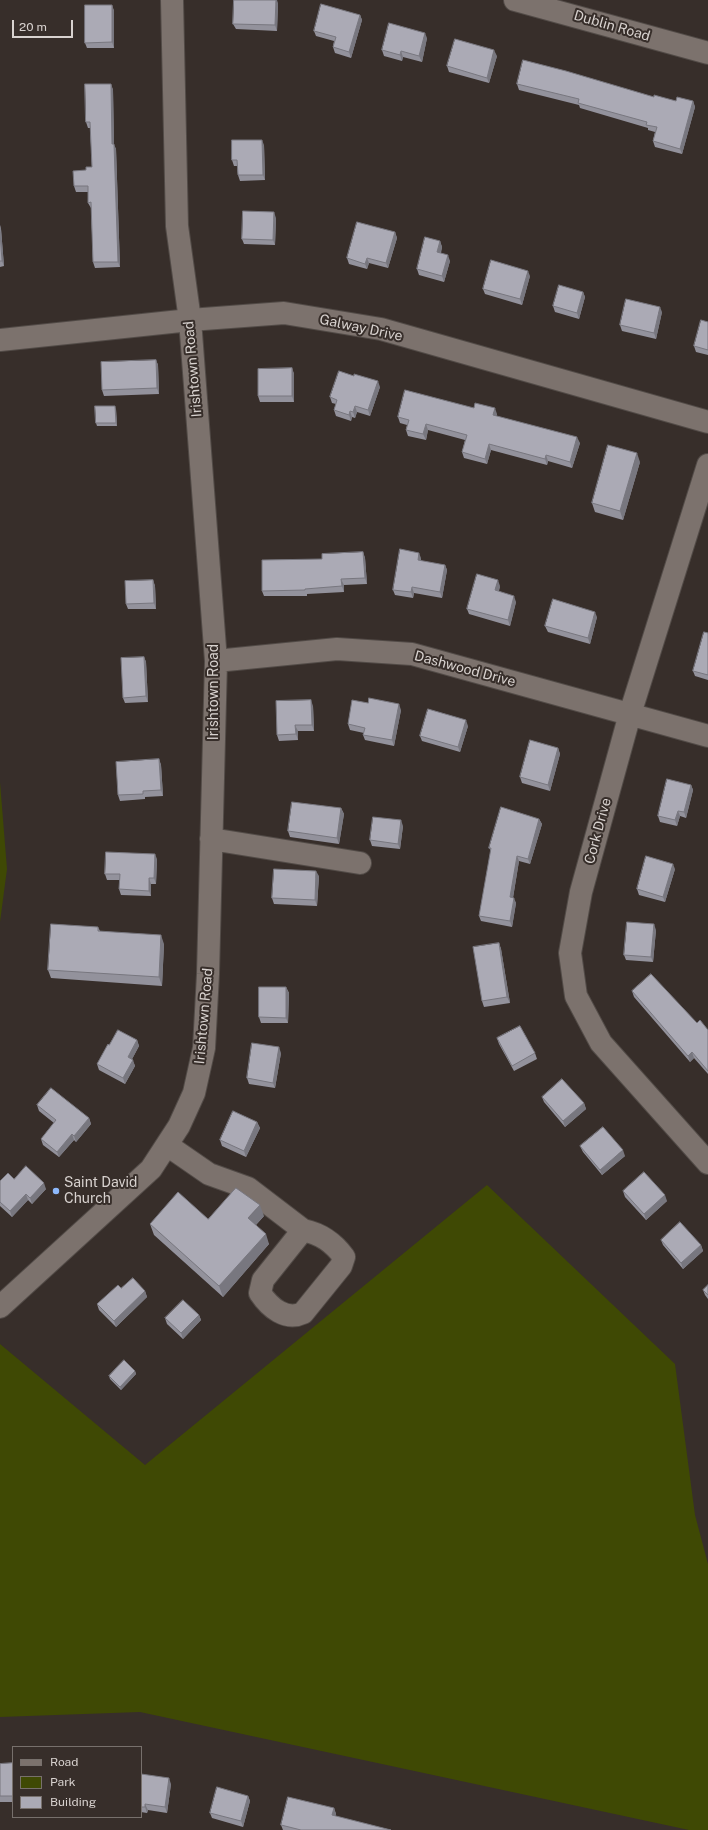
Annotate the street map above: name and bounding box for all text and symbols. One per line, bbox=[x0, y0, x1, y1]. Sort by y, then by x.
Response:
street label: Dublin Road bbox=[572, 7, 652, 45]
scale bar bbox=[14, 12, 75, 38]
text: 20 m bbox=[19, 20, 47, 34]
street label: Galway Drive bbox=[318, 311, 404, 345]
street label: Irishtown Road bbox=[180, 320, 206, 418]
street label: Irishtown Road bbox=[206, 644, 222, 740]
street label: Dashwood Drive bbox=[413, 647, 517, 691]
street label: Cork Drive bbox=[581, 796, 615, 866]
street label: Irishtown Road bbox=[191, 967, 217, 1065]
place label: Saint David Church bbox=[64, 1175, 137, 1208]
marker: Saint David Church bbox=[51, 1186, 61, 1196]
legend bbox=[12, 1746, 142, 1818]
text: Road bbox=[50, 1755, 78, 1769]
text: Park bbox=[50, 1775, 76, 1789]
text: Building bbox=[50, 1795, 96, 1809]

